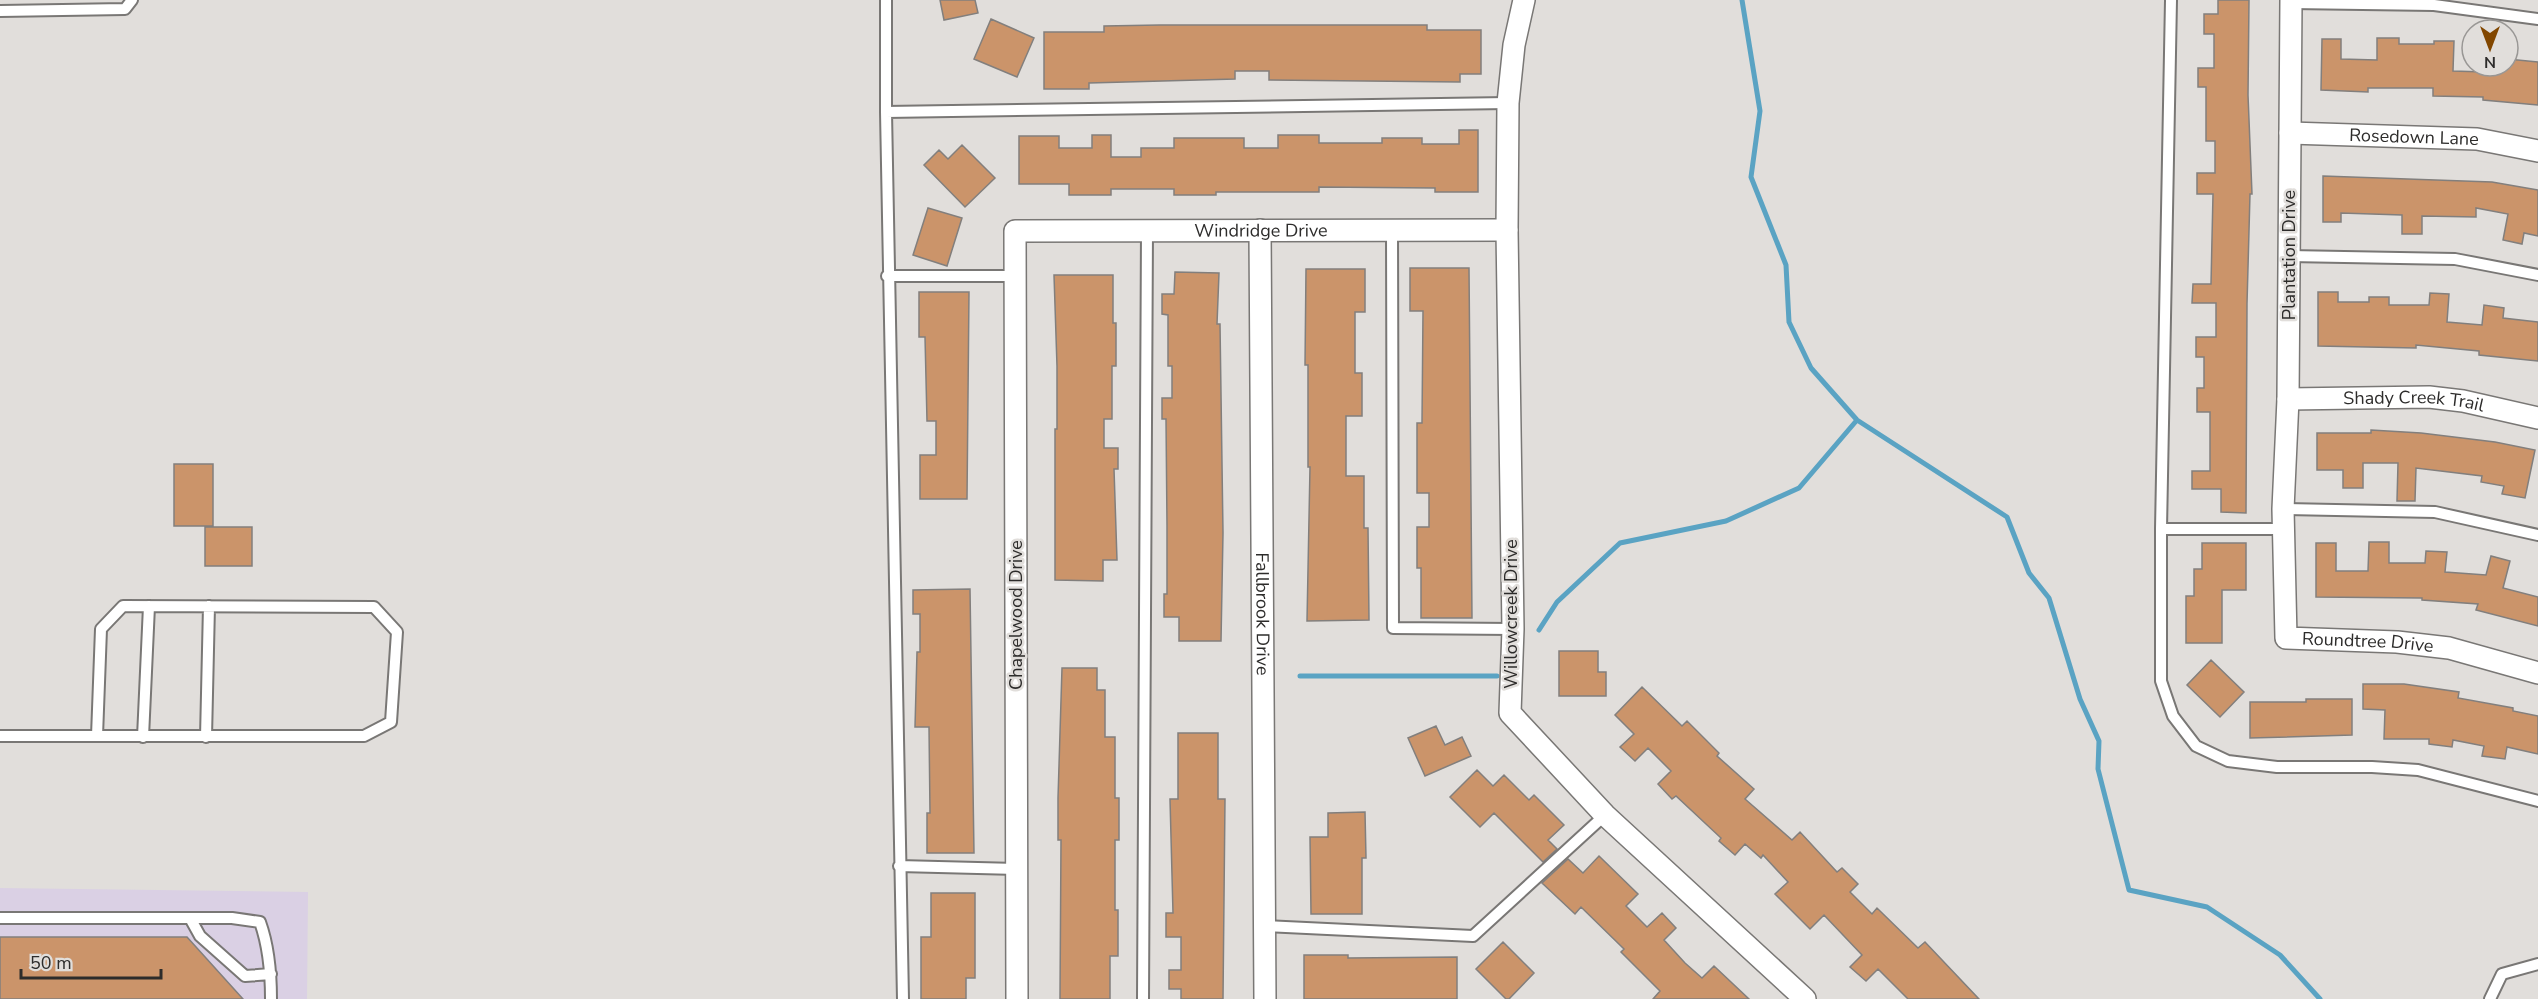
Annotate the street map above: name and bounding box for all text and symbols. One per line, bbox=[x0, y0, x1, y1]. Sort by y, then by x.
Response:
north arrow bbox=[2460, 18, 2520, 78]
text: N bbox=[2484, 51, 2496, 73]
street label: Rosedown Lane bbox=[2349, 123, 2479, 151]
street label: Plantation Drive bbox=[2277, 190, 2301, 320]
street label: Windridge Drive bbox=[1194, 218, 1328, 243]
street label: Shady Creek Trail bbox=[2343, 385, 2487, 418]
street label: Willowcreek Drive bbox=[1499, 539, 1523, 689]
street label: Chapelwood Drive bbox=[1004, 540, 1028, 690]
street label: Fallbrook Drive bbox=[1250, 552, 1275, 676]
street label: Roundtree Drive bbox=[2301, 627, 2435, 658]
scale bar bbox=[21, 942, 160, 980]
text: 50 m bbox=[30, 951, 72, 975]

